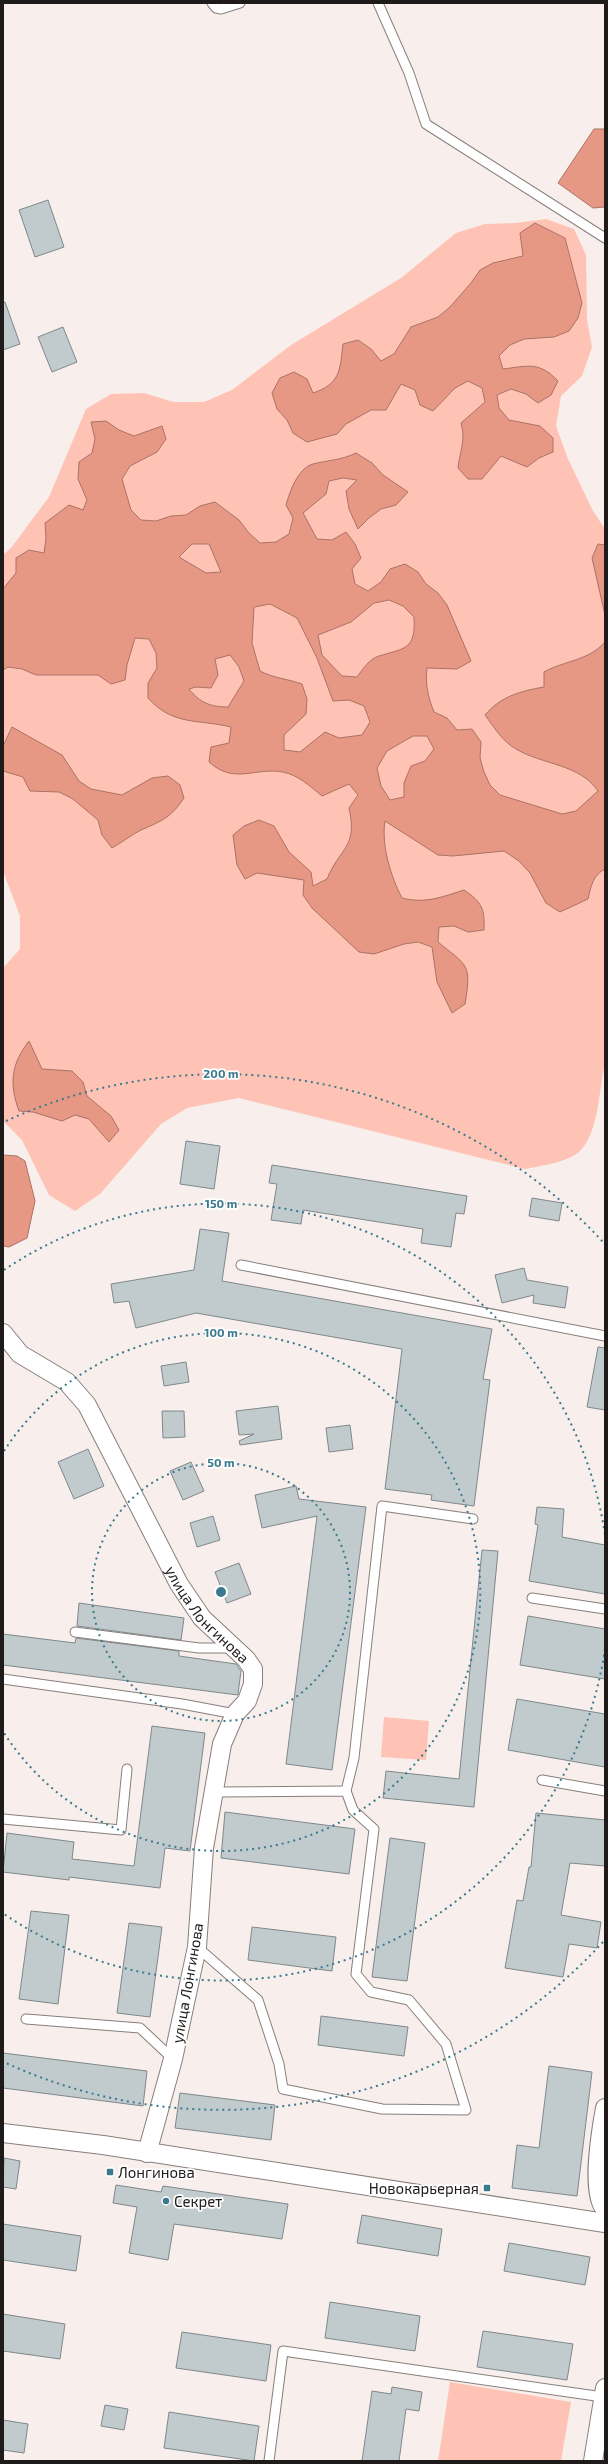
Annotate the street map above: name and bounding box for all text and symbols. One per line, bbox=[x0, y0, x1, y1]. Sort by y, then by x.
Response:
text: 200 m bbox=[203, 1066, 239, 1080]
text: 150 m bbox=[205, 1196, 237, 1210]
text: 100 m bbox=[204, 1325, 238, 1339]
text: 50 m bbox=[207, 1455, 235, 1469]
street label: улица Лонгинова bbox=[161, 1563, 253, 1667]
centre of rings bbox=[214, 1585, 228, 1599]
street label: улица Лонгинова bbox=[168, 1921, 207, 2045]
place label: Лонгинова bbox=[118, 2163, 195, 2181]
marker: Лонгинова bbox=[105, 2167, 115, 2177]
place label: Новокарьерная bbox=[369, 2179, 479, 2197]
marker: Новокарьерная bbox=[482, 2183, 492, 2193]
place label: Секрет bbox=[174, 2192, 222, 2210]
marker: Секрет bbox=[161, 2196, 171, 2206]

